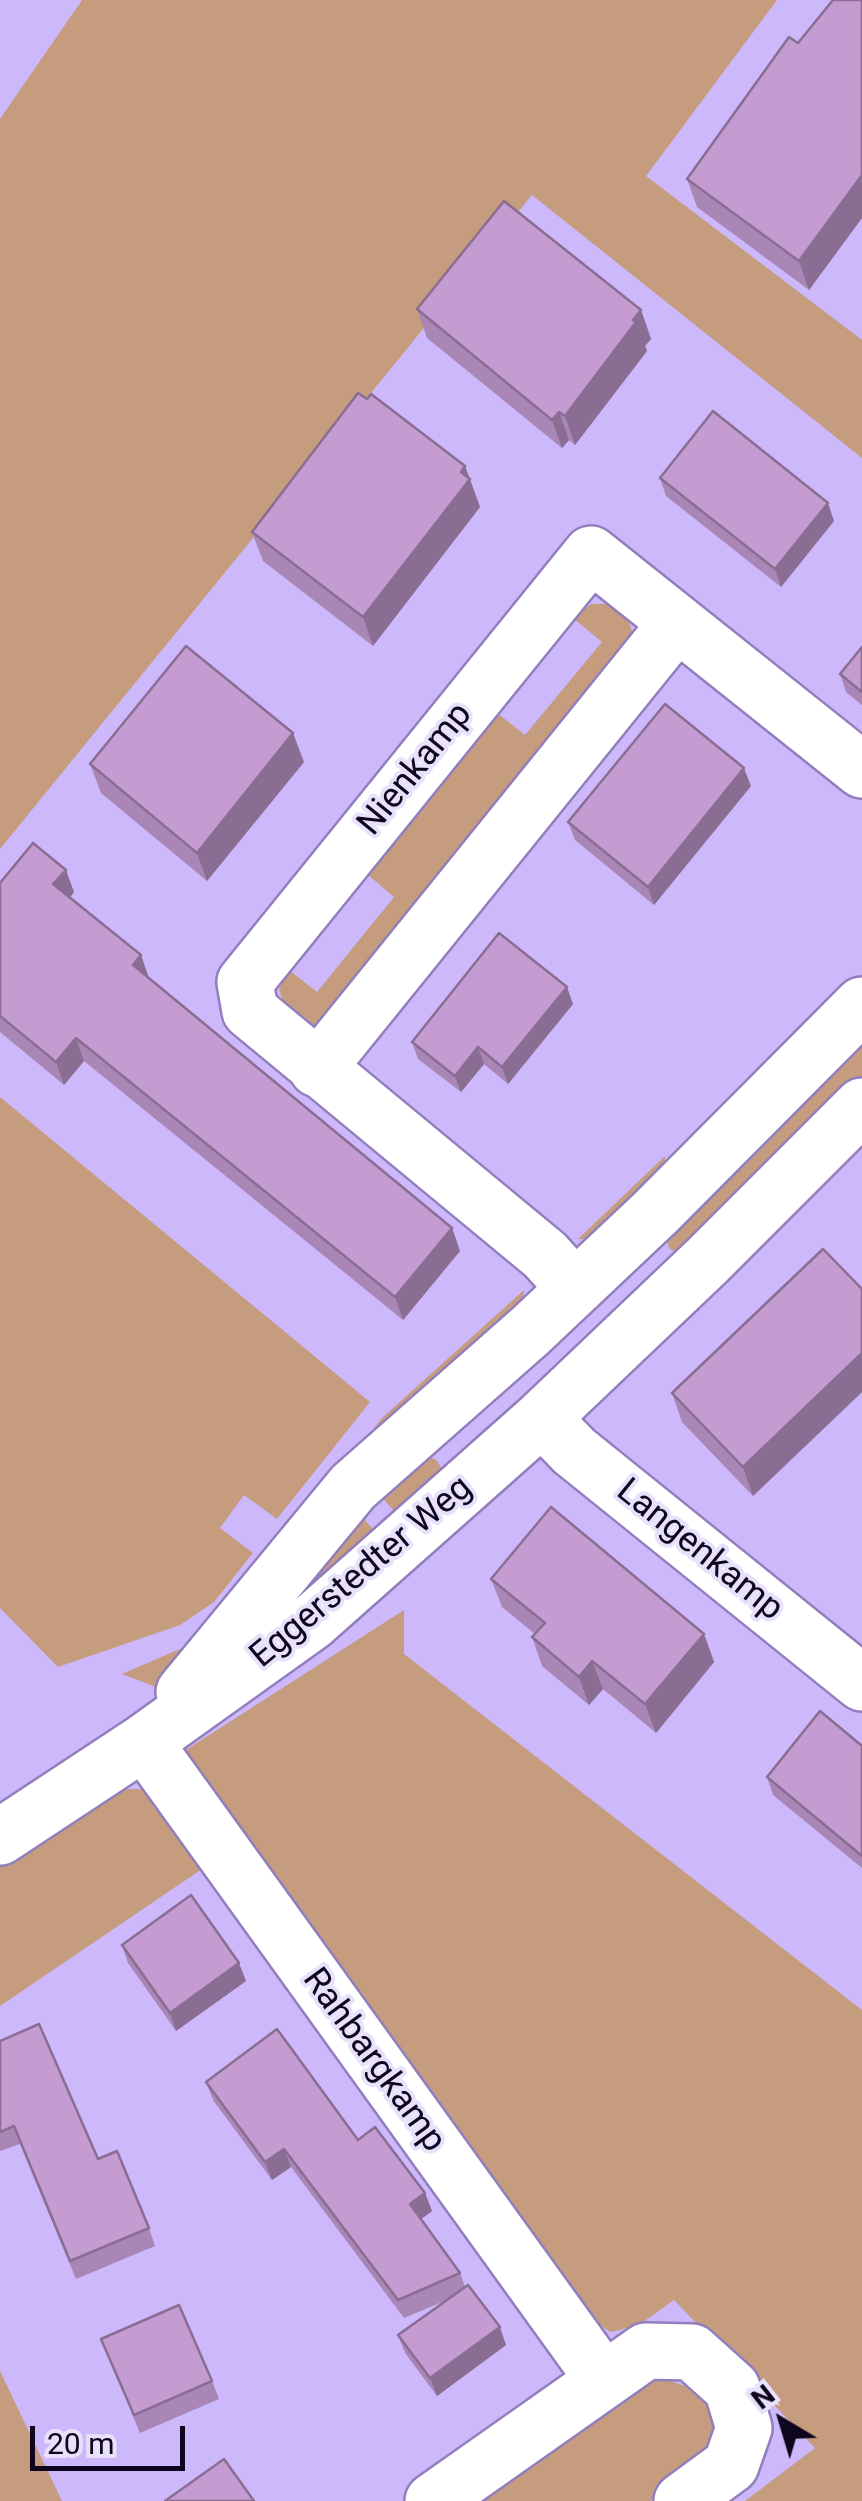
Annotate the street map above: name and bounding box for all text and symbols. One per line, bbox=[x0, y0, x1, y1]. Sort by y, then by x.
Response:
street label: Nienkamp bbox=[350, 695, 482, 845]
street label: Eggerstedter Weg bbox=[243, 1468, 481, 1678]
street label: Langenkamp bbox=[607, 1471, 791, 1631]
street label: Rahbargkamp bbox=[292, 1961, 454, 2161]
north arrow bbox=[732, 2371, 832, 2471]
text: N bbox=[745, 2378, 781, 2416]
scale bar bbox=[35, 2406, 190, 2468]
text: 20 m bbox=[47, 2426, 114, 2461]

